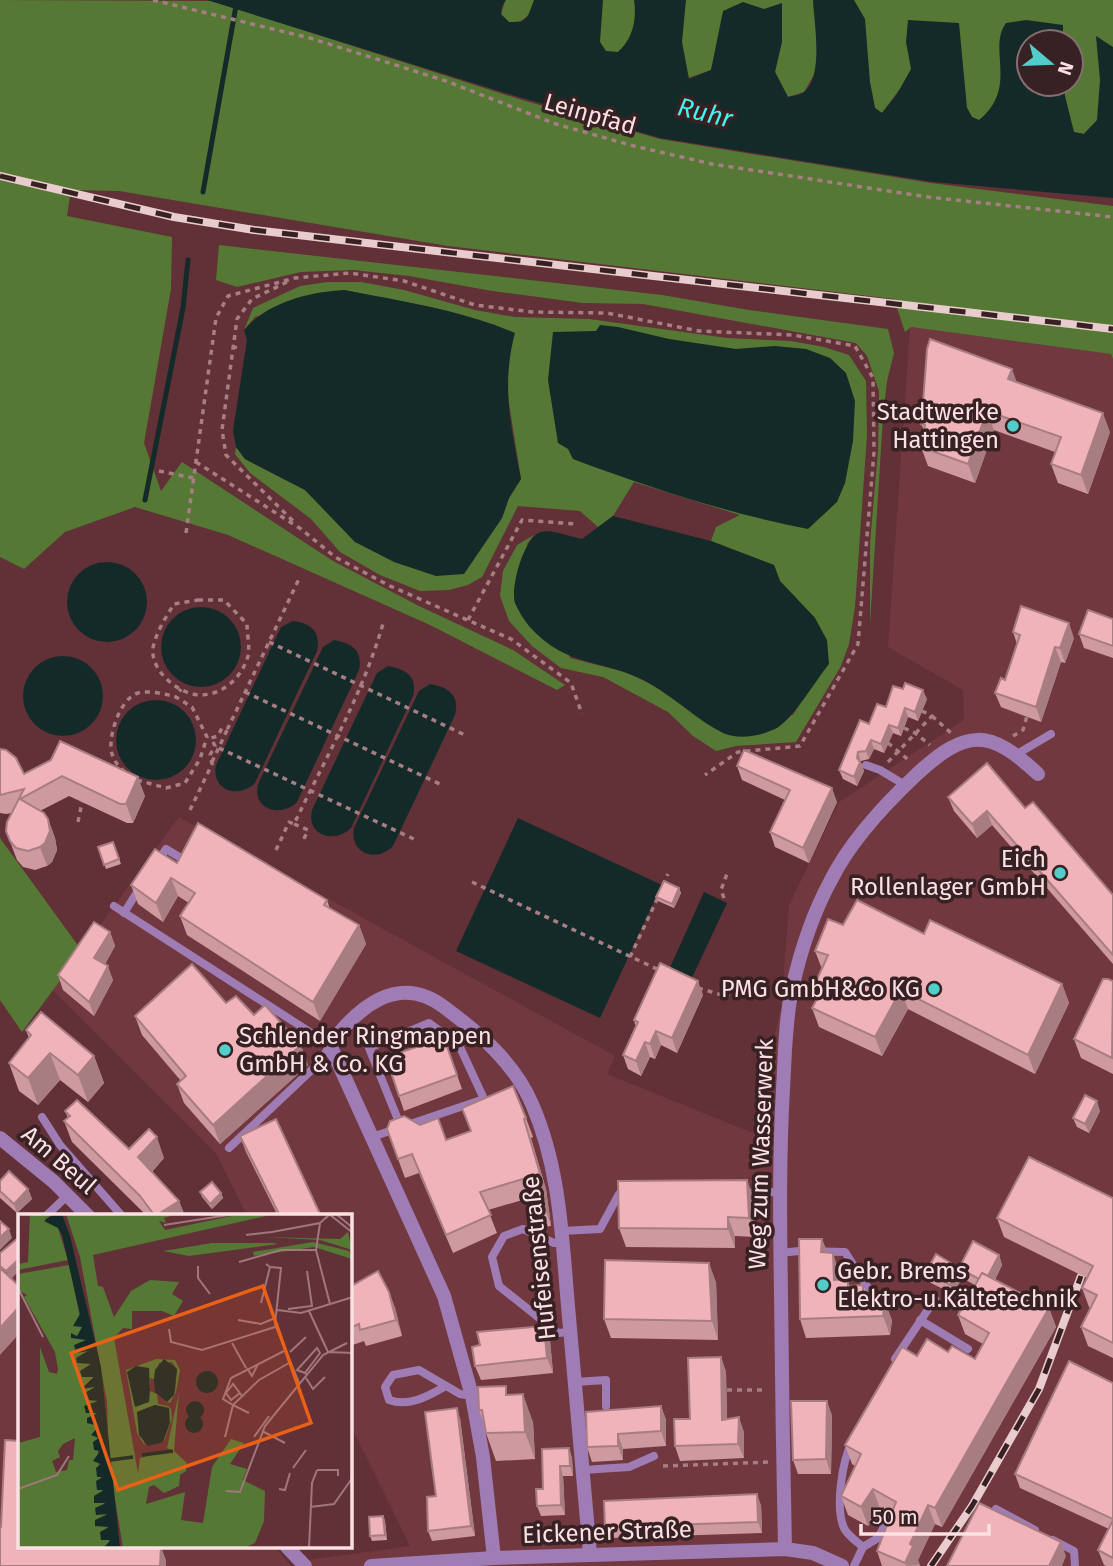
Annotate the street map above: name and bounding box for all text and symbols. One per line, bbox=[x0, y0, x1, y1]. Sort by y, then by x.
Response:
north arrow bbox=[1015, 28, 1085, 98]
text: N bbox=[1053, 59, 1079, 78]
street label: Leinpfad bbox=[541, 88, 639, 140]
water label: Ruhr bbox=[674, 91, 737, 135]
place label: Stadtwerke Hattingen bbox=[877, 398, 999, 454]
marker: Stadtwerke Hattingen bbox=[1005, 418, 1021, 434]
place label: Eich Rollenlager GmbH bbox=[850, 845, 1046, 901]
marker: Eich Rollenlager GmbH bbox=[1052, 865, 1068, 881]
place label: PMG GmbH&Co KG bbox=[721, 975, 920, 1003]
marker: PMG GmbH&Co KG bbox=[926, 981, 942, 997]
place label: Schlender Ringmappen GmbH & Co. KG bbox=[239, 1022, 492, 1078]
street label: Weg zum Wasserwerk bbox=[743, 1037, 779, 1270]
marker: Schlender Ringmappen GmbH & Co. KG bbox=[217, 1042, 233, 1058]
street label: Am Beul bbox=[16, 1120, 102, 1200]
street label: Hufeisenstraße bbox=[516, 1175, 562, 1341]
inset map bbox=[18, 1214, 352, 1548]
place label: Gebr. Brems Elektro-u.Kältetechnik bbox=[837, 1257, 1079, 1313]
marker: Gebr. Brems Elektro-u.Kältetechnik bbox=[815, 1277, 831, 1293]
scale bar bbox=[861, 1492, 989, 1536]
text: 50 m bbox=[872, 1504, 918, 1530]
street label: Eickener Straße bbox=[522, 1515, 692, 1549]

